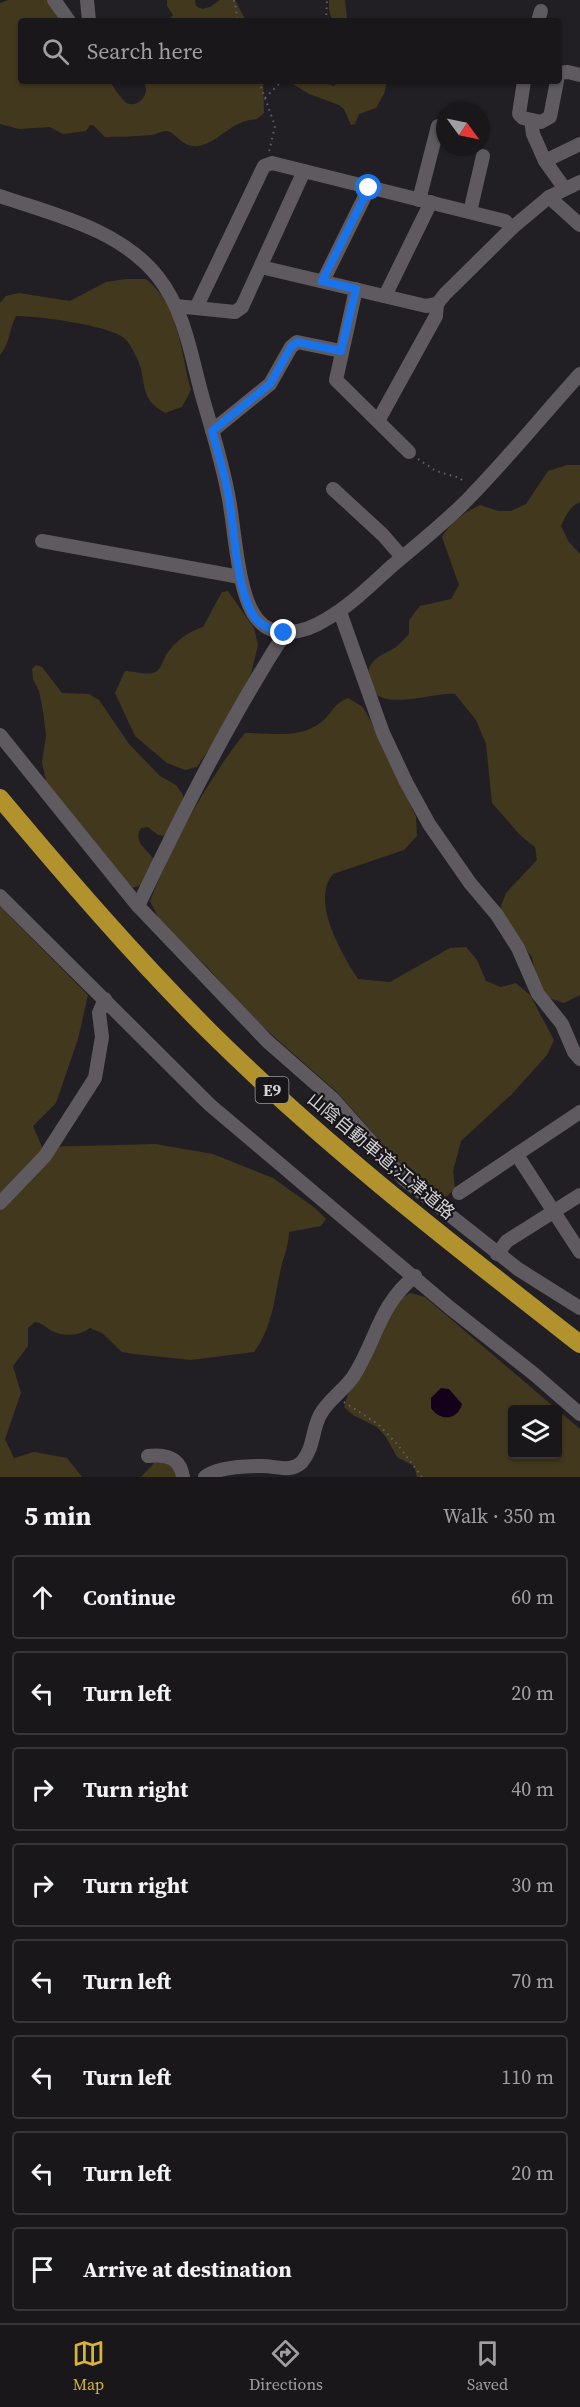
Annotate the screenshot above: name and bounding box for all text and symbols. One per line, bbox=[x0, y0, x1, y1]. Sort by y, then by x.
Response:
search box bbox=[18, 18, 562, 84]
icon: search bbox=[39, 35, 72, 68]
text: Search here bbox=[87, 36, 203, 66]
north arrow bbox=[436, 102, 490, 156]
route start bbox=[355, 174, 381, 200]
route end bbox=[270, 619, 296, 645]
road number: E9 bbox=[256, 1077, 288, 1103]
street label: 山陰自動車道;江津道路 bbox=[302, 1086, 460, 1225]
map controls bbox=[508, 1405, 562, 1459]
button: layers bbox=[508, 1405, 562, 1459]
text: 5 min bbox=[24, 1498, 91, 1534]
text: Walk · 350 m bbox=[443, 1502, 556, 1530]
icon: ahead bbox=[26, 1581, 59, 1614]
text: Continue bbox=[83, 1582, 176, 1612]
text: 60 m bbox=[511, 1583, 554, 1611]
icon: left bbox=[26, 1677, 59, 1710]
text: Turn left bbox=[83, 1678, 171, 1708]
text: 20 m bbox=[511, 1679, 554, 1707]
icon: right bbox=[26, 1773, 59, 1806]
text: Turn right bbox=[83, 1774, 188, 1804]
text: 40 m bbox=[511, 1775, 554, 1803]
icon: right bbox=[26, 1869, 59, 1902]
text: Turn right bbox=[83, 1870, 188, 1900]
text: 30 m bbox=[511, 1871, 554, 1899]
icon: left bbox=[26, 1965, 59, 1998]
text: Turn left bbox=[83, 1966, 171, 1996]
text: 70 m bbox=[511, 1967, 554, 1995]
icon: left bbox=[26, 2061, 59, 2094]
text: Turn left bbox=[83, 2062, 171, 2092]
text: 110 m bbox=[501, 2063, 554, 2091]
icon: left bbox=[26, 2157, 59, 2190]
text: Turn left bbox=[83, 2158, 171, 2188]
text: 20 m bbox=[511, 2159, 554, 2187]
icon: arrive bbox=[26, 2253, 59, 2286]
text: Arrive at destination bbox=[83, 2254, 292, 2284]
tab: Map bbox=[72, 2337, 105, 2395]
tab: Directions bbox=[249, 2337, 323, 2395]
tab: Saved bbox=[467, 2337, 508, 2395]

